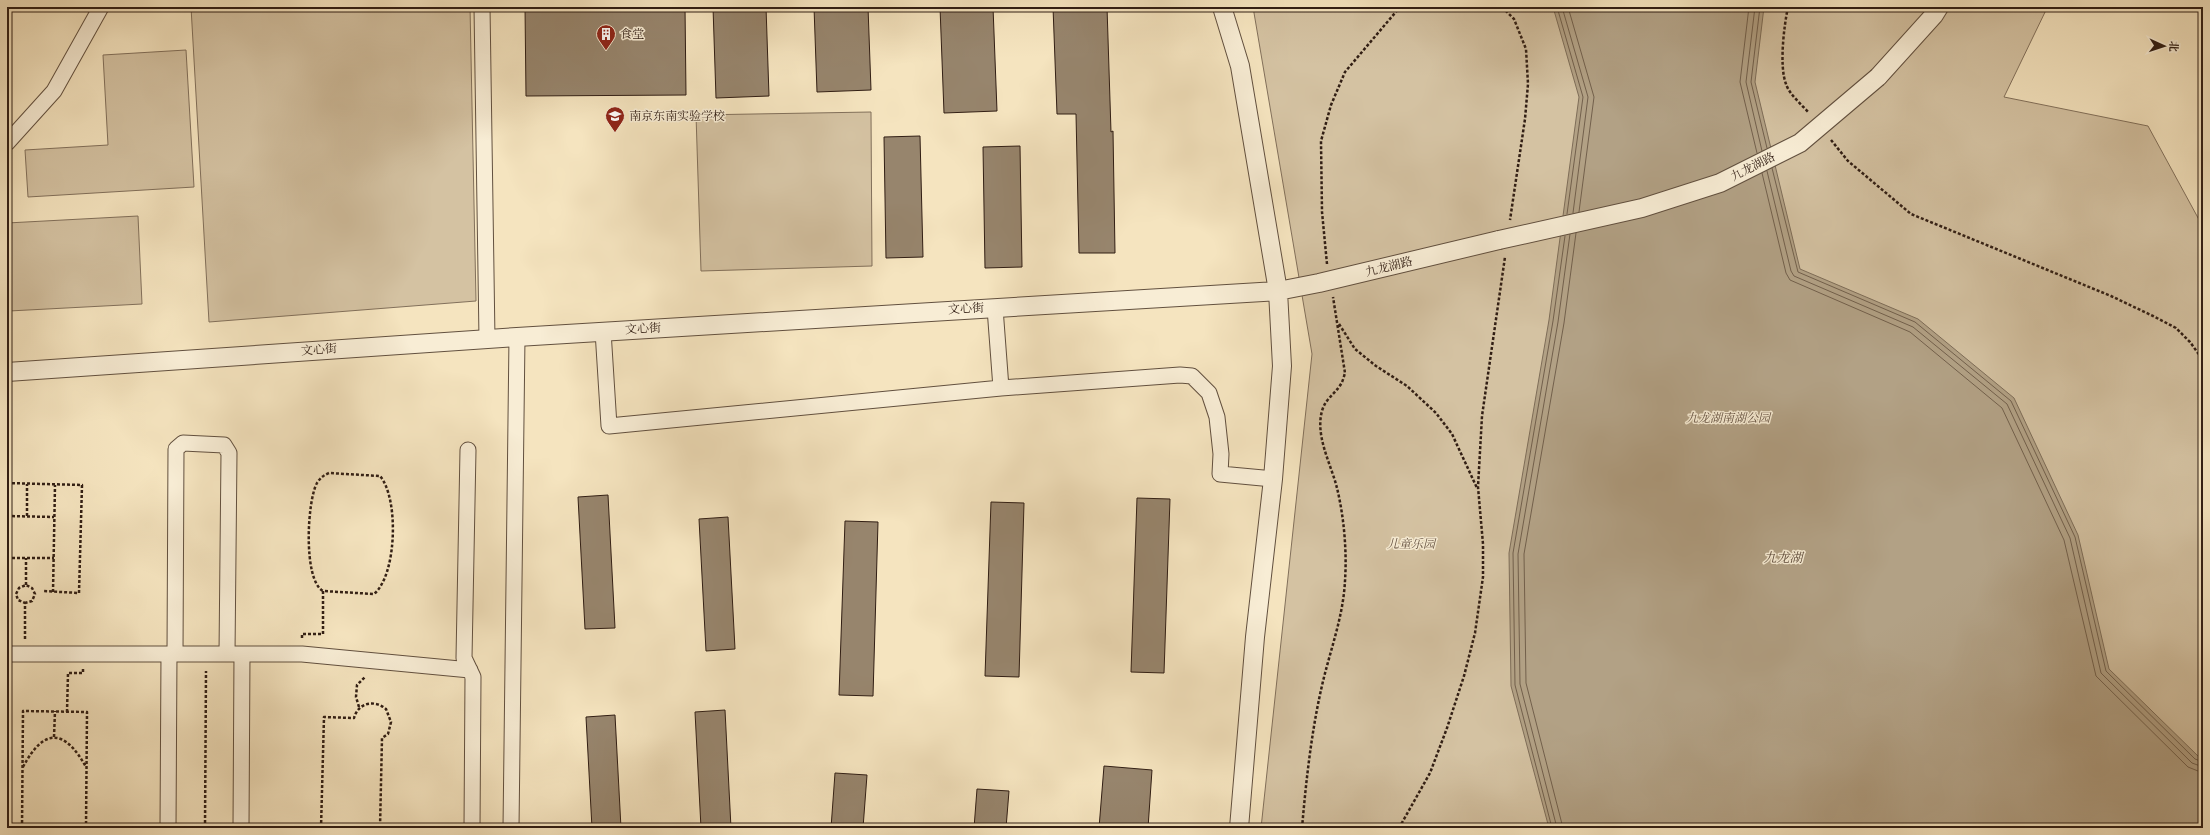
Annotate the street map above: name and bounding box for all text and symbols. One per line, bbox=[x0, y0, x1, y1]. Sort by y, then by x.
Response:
building icon: 食堂 bbox=[595, 23, 617, 51]
north arrow bbox=[2144, 26, 2184, 66]
place label: 食堂 bbox=[620, 27, 644, 42]
text: 北 bbox=[2166, 41, 2180, 52]
school or university icon: 南京东南实验学校 bbox=[604, 105, 626, 133]
place label: 南京东南实验学校 bbox=[629, 109, 725, 124]
street label: 九龙湖路 bbox=[1728, 149, 1778, 185]
street label: 九龙湖路 bbox=[1364, 254, 1414, 280]
street label: 文心街 bbox=[948, 301, 985, 317]
street label: 文心街 bbox=[625, 321, 662, 337]
street label: 文心街 bbox=[301, 341, 338, 359]
park label: 九龙湖南湖公园 bbox=[1686, 411, 1772, 426]
park label: 儿童乐园 bbox=[1387, 537, 1437, 552]
water label: 九龙湖 bbox=[1763, 550, 1804, 566]

